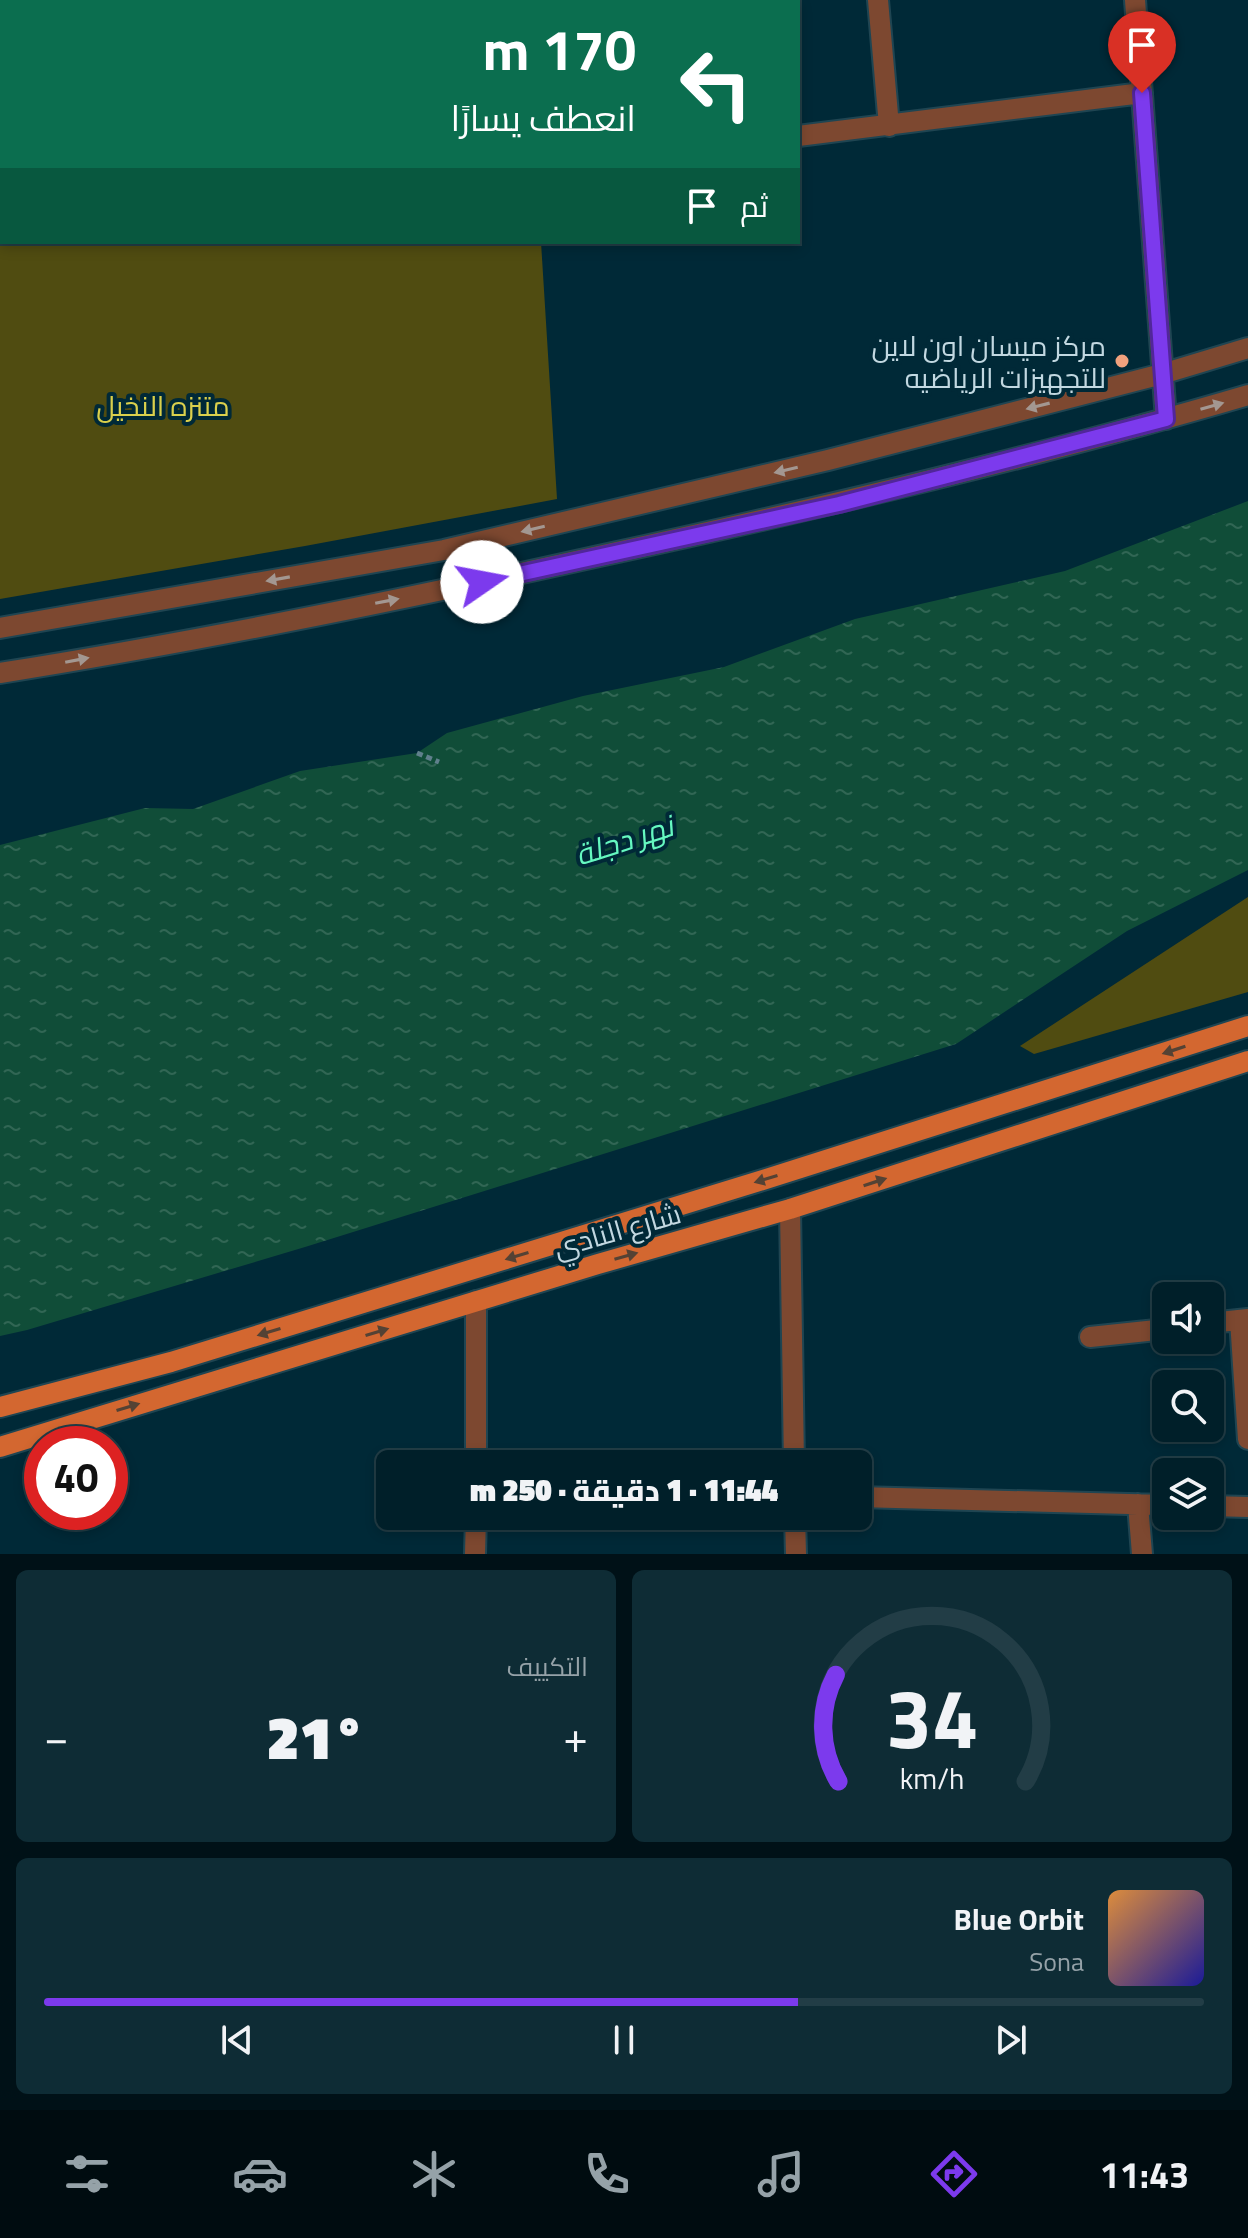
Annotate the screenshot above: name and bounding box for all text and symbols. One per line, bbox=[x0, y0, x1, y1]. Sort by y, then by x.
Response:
text: 170 m bbox=[483, 7, 636, 92]
pin bbox=[1108, 11, 1176, 93]
icon: arrive bbox=[1120, 23, 1164, 67]
icon: left bbox=[664, 32, 768, 136]
text: انعطف يسارًا bbox=[451, 90, 636, 145]
text: ثم bbox=[740, 183, 768, 229]
icon: arrive bbox=[680, 184, 724, 228]
place label: مركز ميسان اون لاين للتجهيزات الرياضيه bbox=[872, 324, 1106, 399]
marker: مركز ميسان اون لاين للتجهيزات الرياضيه bbox=[1113, 352, 1131, 370]
park label: متنزه النخيل bbox=[96, 384, 230, 427]
one-way arrow bbox=[1201, 399, 1225, 412]
one-way arrow bbox=[1025, 401, 1050, 413]
one-way arrow bbox=[773, 464, 798, 477]
one-way arrow bbox=[520, 523, 545, 536]
position arrow bbox=[440, 540, 524, 624]
one-way arrow bbox=[265, 574, 290, 586]
one-way arrow bbox=[375, 594, 400, 607]
one-way arrow bbox=[65, 654, 90, 666]
water label: نهر دجلة bbox=[569, 802, 682, 877]
one-way arrow bbox=[1161, 1044, 1185, 1057]
one-way arrow bbox=[753, 1173, 777, 1186]
one-way arrow bbox=[863, 1175, 887, 1187]
street label: شارع النادي bbox=[548, 1191, 686, 1270]
one-way arrow bbox=[614, 1249, 638, 1262]
one-way arrow bbox=[505, 1250, 529, 1263]
map controls bbox=[1152, 1282, 1224, 1530]
button: sound bbox=[1152, 1282, 1224, 1354]
one-way arrow bbox=[365, 1325, 389, 1337]
one-way arrow bbox=[256, 1327, 280, 1339]
button: search bbox=[1152, 1370, 1224, 1442]
one-way arrow bbox=[117, 1401, 141, 1413]
speed limit sign: 40 bbox=[24, 1426, 128, 1530]
button: layers bbox=[1152, 1458, 1224, 1530]
text: 11:44 · 1 دقيقة · 250 m bbox=[470, 1467, 778, 1513]
text: التكييف bbox=[506, 1647, 588, 1686]
text: 34 bbox=[885, 1654, 979, 1780]
text: 21° bbox=[267, 1691, 366, 1782]
text: − bbox=[44, 1703, 69, 1770]
text: + bbox=[563, 1703, 588, 1770]
text: km/h bbox=[900, 1757, 964, 1800]
text: Blue Orbit bbox=[953, 1896, 1084, 1942]
text: Sona bbox=[1029, 1942, 1084, 1981]
icon: previous bbox=[215, 2018, 259, 2062]
icon: pause bbox=[602, 2018, 646, 2062]
icon: next bbox=[989, 2018, 1033, 2062]
icon: filters bbox=[59, 2146, 115, 2202]
icon: car bbox=[232, 2146, 288, 2202]
icon: climate bbox=[406, 2146, 462, 2202]
icon: phone bbox=[579, 2146, 635, 2202]
icon: music bbox=[753, 2146, 809, 2202]
icon: directions bbox=[926, 2146, 982, 2202]
text: 11:43 bbox=[1099, 2147, 1189, 2202]

